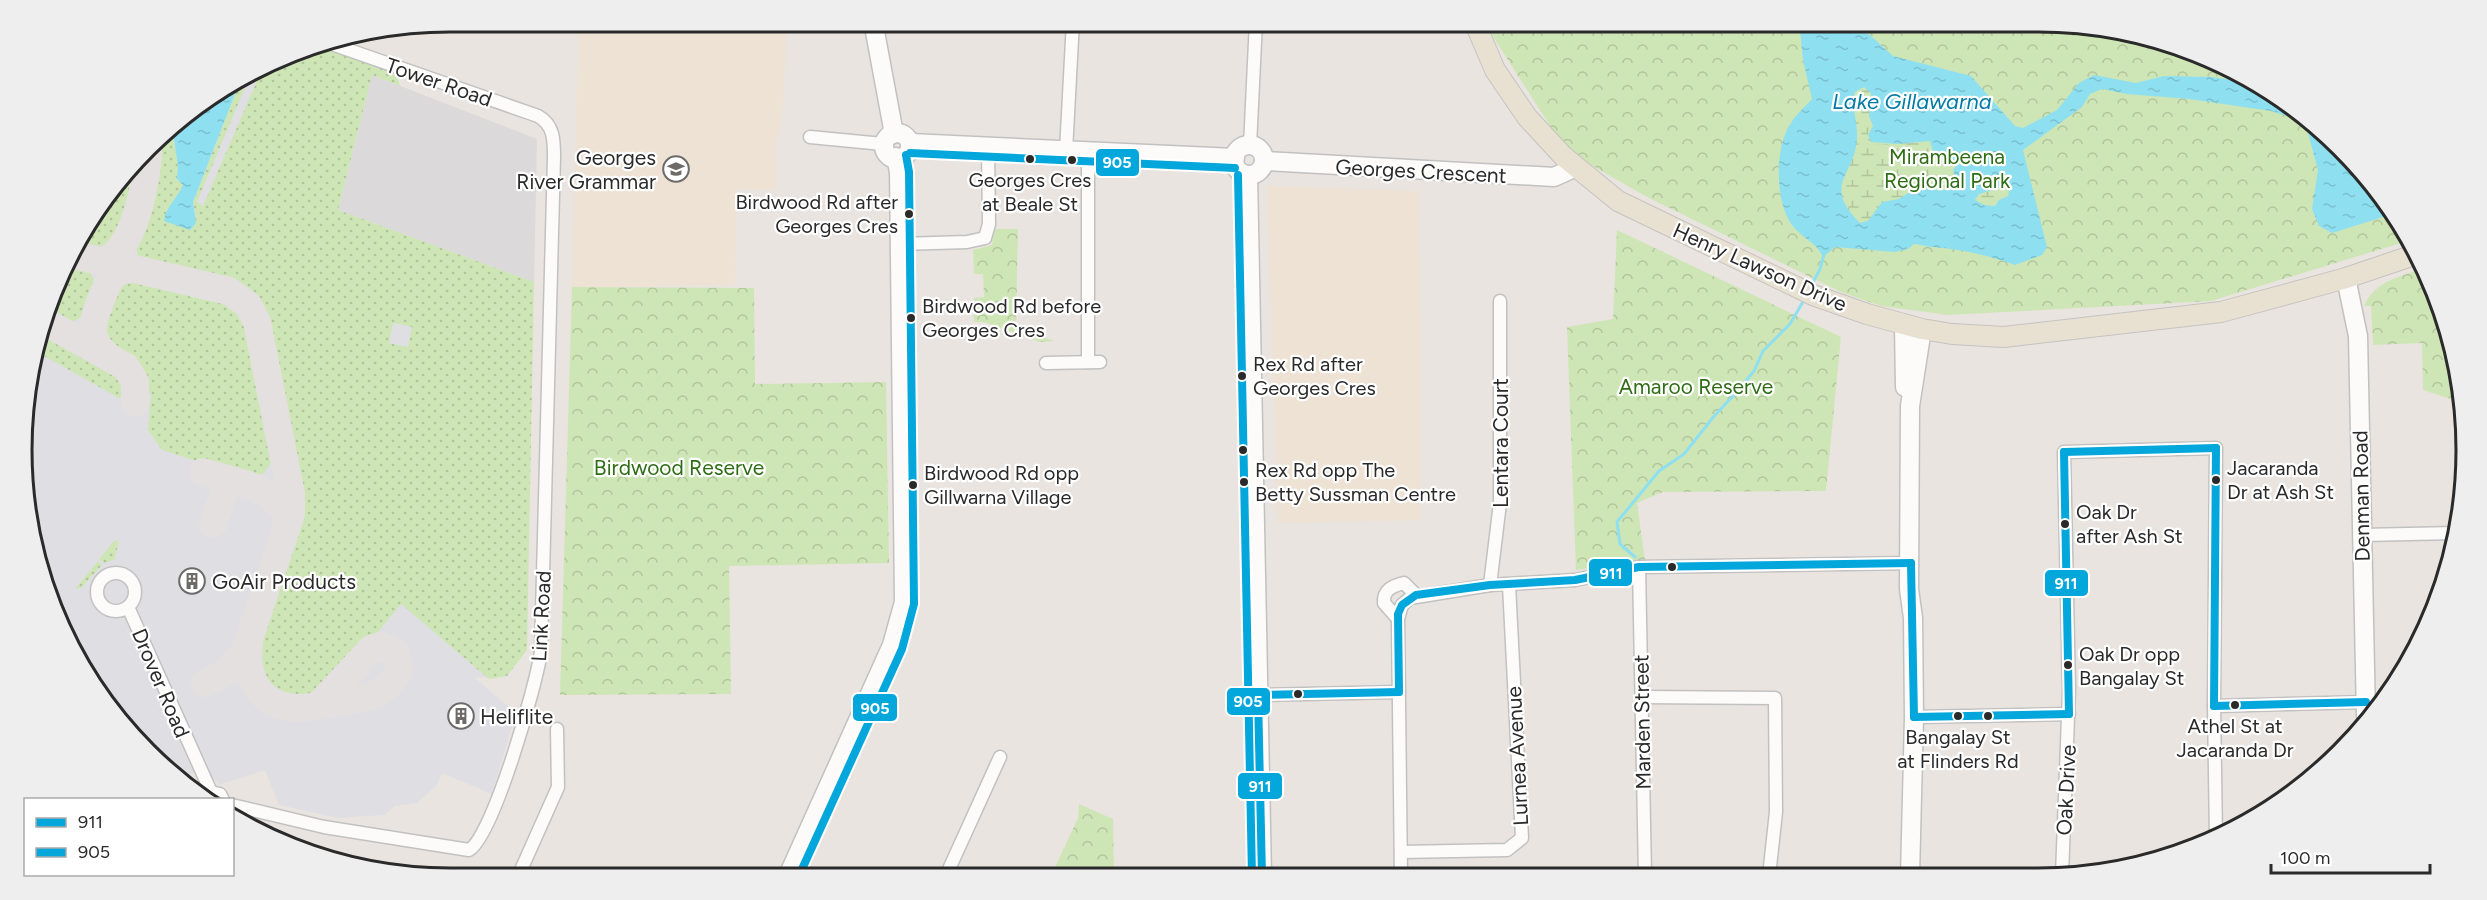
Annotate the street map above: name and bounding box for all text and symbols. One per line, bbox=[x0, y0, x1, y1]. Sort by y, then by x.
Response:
street label: Tower Road bbox=[383, 52, 495, 112]
water label: Lake Gillawarna bbox=[1832, 88, 1992, 115]
park label: Mirambeena Regional Park bbox=[1884, 144, 2011, 193]
place label: Georges River Grammar bbox=[516, 145, 656, 194]
line badge: 905 bbox=[1095, 148, 1140, 177]
marker: Georges Cres at Beale St bbox=[1024, 153, 1036, 165]
text: 905 bbox=[1103, 153, 1131, 172]
school or university icon: Georges River Grammar bbox=[661, 154, 691, 184]
unlabelled marker bbox=[1066, 154, 1078, 166]
street label: Georges Crescent bbox=[1335, 154, 1507, 188]
place label: Georges Cres at Beale St bbox=[969, 168, 1091, 216]
place label: Birdwood Rd after Georges Cres bbox=[735, 190, 898, 238]
marker: Birdwood Rd after Georges Cres bbox=[903, 208, 915, 220]
street label: Henry Lawson Drive bbox=[1669, 217, 1851, 317]
place label: Birdwood Rd before Georges Cres bbox=[922, 294, 1101, 342]
marker: Birdwood Rd before Georges Cres bbox=[905, 312, 917, 324]
place label: Rex Rd after Georges Cres bbox=[1253, 352, 1376, 400]
marker: Rex Rd after Georges Cres bbox=[1236, 370, 1248, 382]
park label: Amaroo Reserve bbox=[1619, 374, 1773, 399]
street label: Lentara Court bbox=[1488, 378, 1513, 508]
street label: Denman Road bbox=[2347, 430, 2375, 562]
unlabelled marker bbox=[1237, 444, 1249, 456]
park label: Birdwood Reserve bbox=[594, 455, 764, 480]
place label: Jacaranda Dr at Ash St bbox=[2227, 456, 2334, 504]
place label: Rex Rd opp The Betty Sussman Centre bbox=[1255, 458, 1456, 506]
place label: Birdwood Rd opp Gillwarna Village bbox=[924, 461, 1079, 509]
marker: Jacaranda Dr at Ash St bbox=[2210, 474, 2222, 486]
marker: Rex Rd opp The Betty Sussman Centre bbox=[1238, 476, 1250, 488]
marker: Birdwood Rd opp Gillwarna Village bbox=[907, 479, 919, 491]
place label: Oak Dr after Ash St bbox=[2076, 500, 2183, 548]
marker: Oak Dr after Ash St bbox=[2059, 518, 2071, 530]
line badge: 911 bbox=[1588, 558, 1633, 587]
unlabelled marker bbox=[1666, 561, 1678, 573]
text: 911 bbox=[1600, 564, 1622, 583]
building icon: GoAir Products bbox=[177, 566, 207, 596]
place label: GoAir Products bbox=[212, 569, 356, 594]
line badge: 911 bbox=[2044, 569, 2089, 597]
street label: Link Road bbox=[526, 570, 556, 662]
text: 911 bbox=[2055, 574, 2077, 593]
street label: Drover Road bbox=[127, 625, 195, 741]
place label: Oak Dr opp Bangalay St bbox=[2079, 642, 2184, 690]
street label: Marden Street bbox=[1628, 654, 1656, 790]
marker: Oak Dr opp Bangalay St bbox=[2062, 659, 2074, 671]
street label: Lurnea Avenue bbox=[1501, 686, 1533, 826]
line badge: 905 bbox=[1226, 687, 1271, 716]
unlabelled marker bbox=[1292, 688, 1304, 700]
text: 905 bbox=[1234, 692, 1262, 711]
line badge: 905 bbox=[852, 693, 898, 722]
text: 905 bbox=[861, 699, 889, 718]
marker: Athel St at Jacaranda Dr bbox=[2229, 699, 2241, 711]
building icon: Heliflite bbox=[446, 701, 476, 731]
place label: Heliflite bbox=[480, 704, 553, 729]
marker: Bangalay St at Flinders Rd bbox=[1952, 710, 1964, 722]
unlabelled marker bbox=[1982, 710, 1994, 722]
place label: Athel St at Jacaranda Dr bbox=[2176, 714, 2294, 762]
place label: Bangalay St at Flinders Rd bbox=[1897, 725, 2019, 773]
street label: Oak Drive bbox=[2051, 744, 2081, 836]
line badge: 911 bbox=[1237, 772, 1283, 800]
text: 911 bbox=[1249, 777, 1271, 796]
legend bbox=[24, 798, 234, 876]
text: 911 bbox=[78, 811, 103, 833]
scale bar bbox=[2271, 837, 2430, 875]
text: 905 bbox=[78, 841, 110, 863]
text: 100 m bbox=[2280, 847, 2330, 869]

